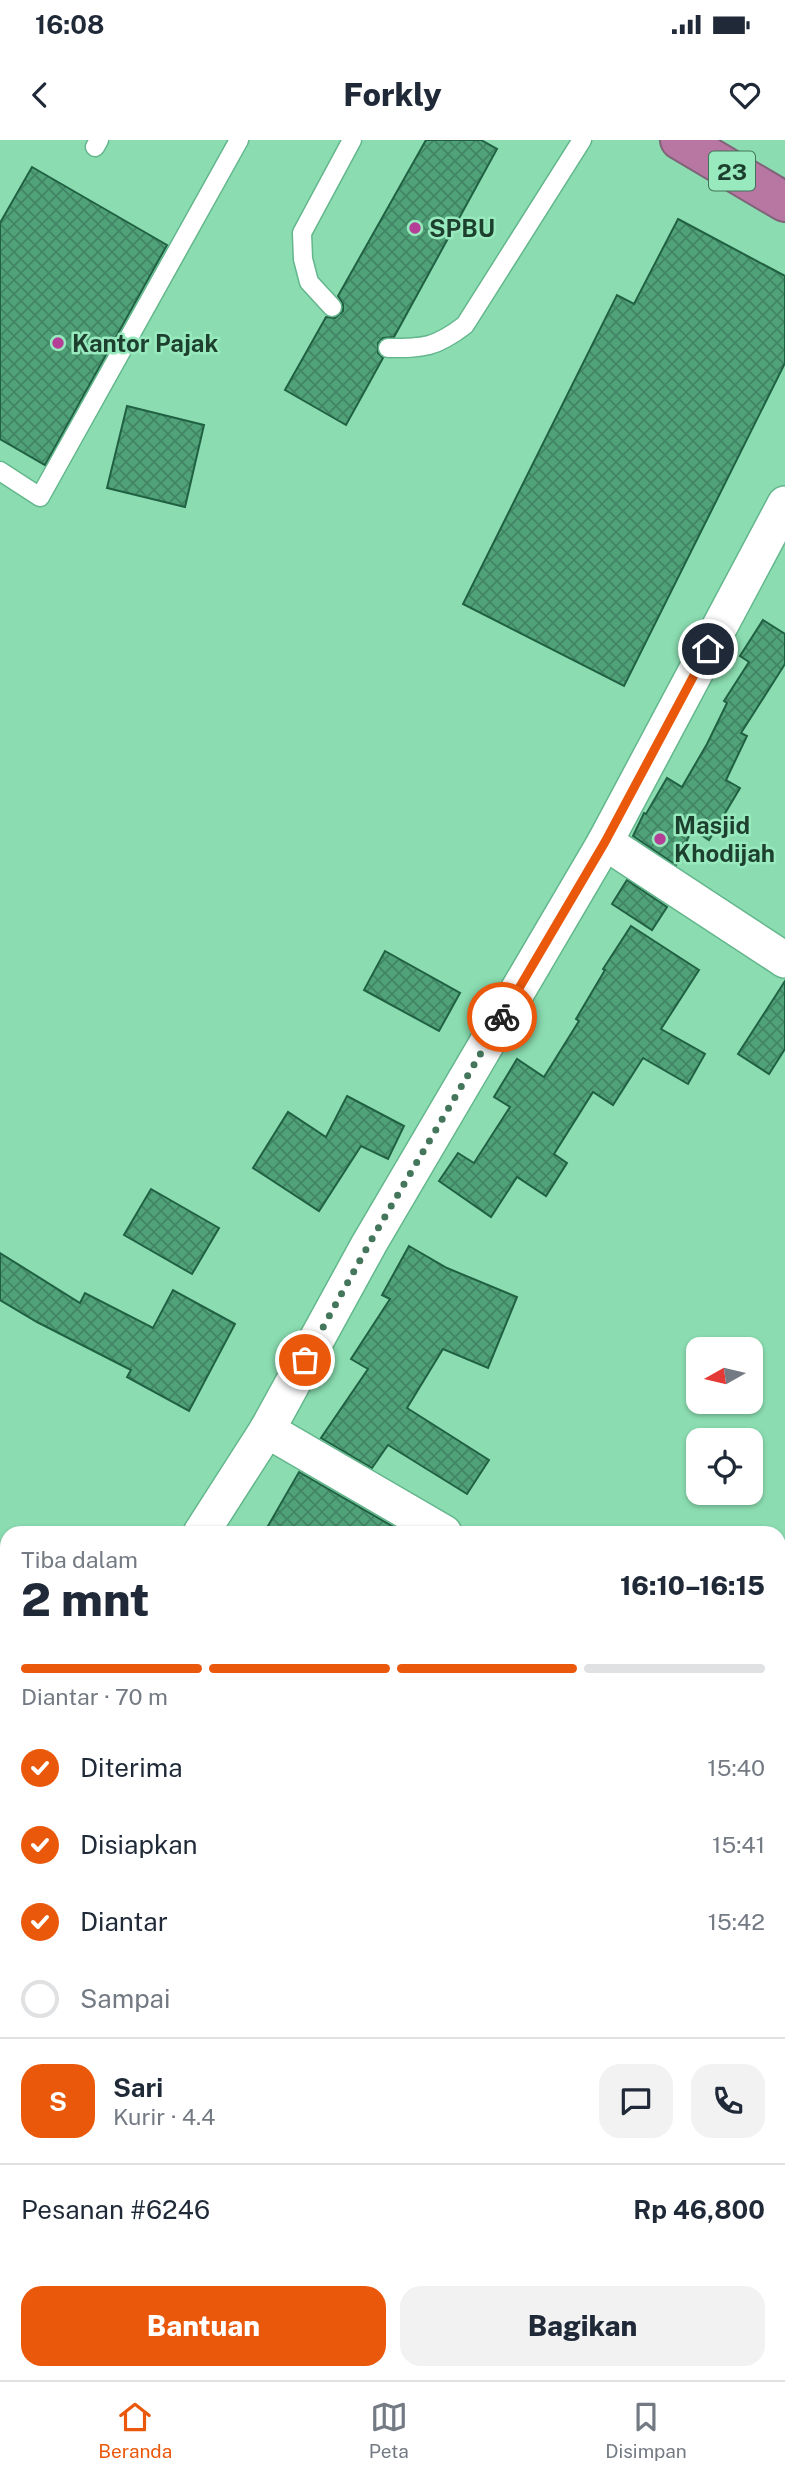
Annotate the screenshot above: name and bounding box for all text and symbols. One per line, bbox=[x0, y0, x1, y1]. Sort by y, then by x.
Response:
text: 16:08 bbox=[35, 9, 104, 40]
icon: back bbox=[21, 76, 59, 114]
text: Forkly bbox=[343, 76, 442, 113]
icon: heart bbox=[726, 76, 764, 114]
road number: 23 bbox=[709, 152, 755, 190]
place label: SPBU bbox=[429, 214, 495, 242]
marker: SPBU bbox=[407, 220, 423, 236]
place label: Kantor Pajak bbox=[72, 329, 218, 357]
marker: Kantor Pajak bbox=[50, 335, 66, 351]
pin bbox=[678, 619, 738, 679]
icon: home bbox=[689, 630, 727, 668]
place label: Masjid Khodijah bbox=[674, 811, 775, 867]
marker: Masjid Khodijah bbox=[652, 831, 668, 847]
courier bbox=[467, 982, 537, 1052]
icon: bike bbox=[483, 998, 521, 1036]
pin bbox=[275, 1330, 335, 1390]
north arrow bbox=[686, 1337, 763, 1414]
map controls bbox=[686, 1337, 763, 1505]
icon: bag bbox=[286, 1341, 324, 1379]
button: locate bbox=[686, 1428, 763, 1505]
text: Tiba dalam bbox=[21, 1546, 138, 1573]
text: 16:10–16:15 bbox=[620, 1570, 765, 1601]
text: 2 mnt bbox=[21, 1572, 149, 1626]
text: Diantar · 70 m bbox=[21, 1683, 168, 1710]
icon: check bbox=[21, 1749, 59, 1787]
text: Diterima bbox=[80, 1752, 183, 1783]
text: 15:40 bbox=[707, 1754, 765, 1781]
icon: check bbox=[21, 1826, 59, 1864]
text: Disiapkan bbox=[80, 1829, 198, 1860]
text: 15:41 bbox=[712, 1831, 765, 1858]
icon: check bbox=[21, 1903, 59, 1941]
text: Diantar bbox=[80, 1906, 168, 1937]
text: 15:42 bbox=[708, 1908, 765, 1935]
text: Sampai bbox=[80, 1983, 170, 2014]
button: chat bbox=[599, 2064, 673, 2138]
button: phone bbox=[691, 2064, 765, 2138]
text: Sari bbox=[113, 2072, 163, 2103]
text: S bbox=[49, 2086, 67, 2117]
text: Kurir · 4.4 bbox=[113, 2103, 216, 2130]
text: Pesanan #6246 bbox=[21, 2194, 210, 2225]
text: Rp 46,800 bbox=[633, 2194, 765, 2225]
button: Bantuan bbox=[21, 2286, 386, 2366]
button: Bagikan bbox=[400, 2286, 765, 2366]
tab: Beranda bbox=[98, 2398, 172, 2462]
tab: Peta bbox=[369, 2398, 409, 2462]
tab: Disimpan bbox=[605, 2398, 687, 2462]

